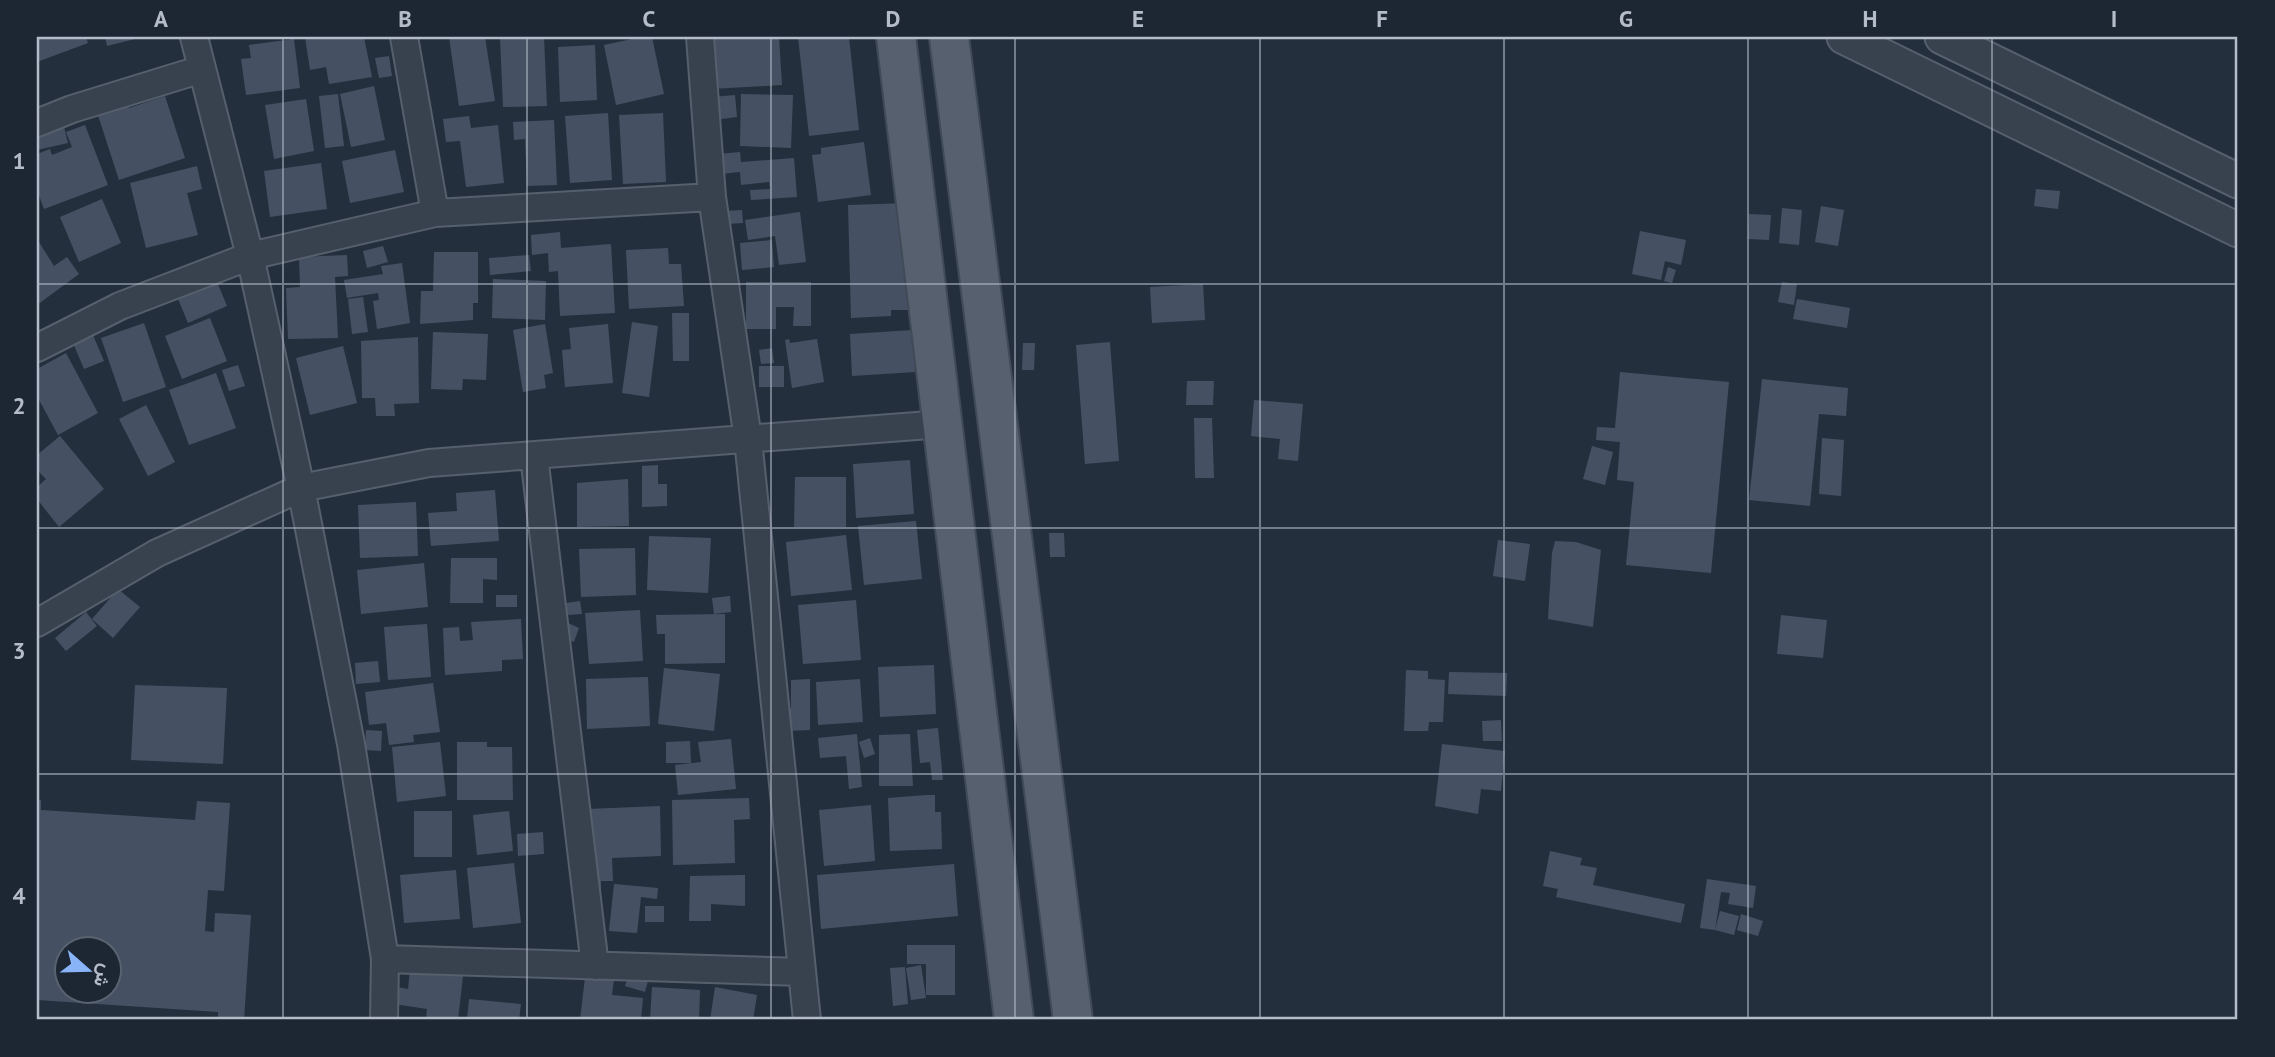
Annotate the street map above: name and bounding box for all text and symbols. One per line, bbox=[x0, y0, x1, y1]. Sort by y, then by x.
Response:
text: A bbox=[154, 4, 168, 33]
text: B bbox=[398, 4, 412, 33]
text: C bbox=[643, 4, 656, 33]
text: D bbox=[886, 4, 900, 33]
text: E bbox=[1132, 4, 1144, 33]
text: F bbox=[1376, 4, 1388, 33]
text: G bbox=[1619, 4, 1633, 33]
text: H bbox=[1863, 4, 1877, 33]
text: I bbox=[2111, 4, 2117, 33]
text: 1 bbox=[12, 146, 26, 175]
text: 2 bbox=[12, 391, 26, 420]
text: 3 bbox=[12, 636, 26, 665]
text: 4 bbox=[12, 881, 26, 910]
north arrow bbox=[52, 934, 122, 1004]
text: ش bbox=[89, 961, 119, 991]

